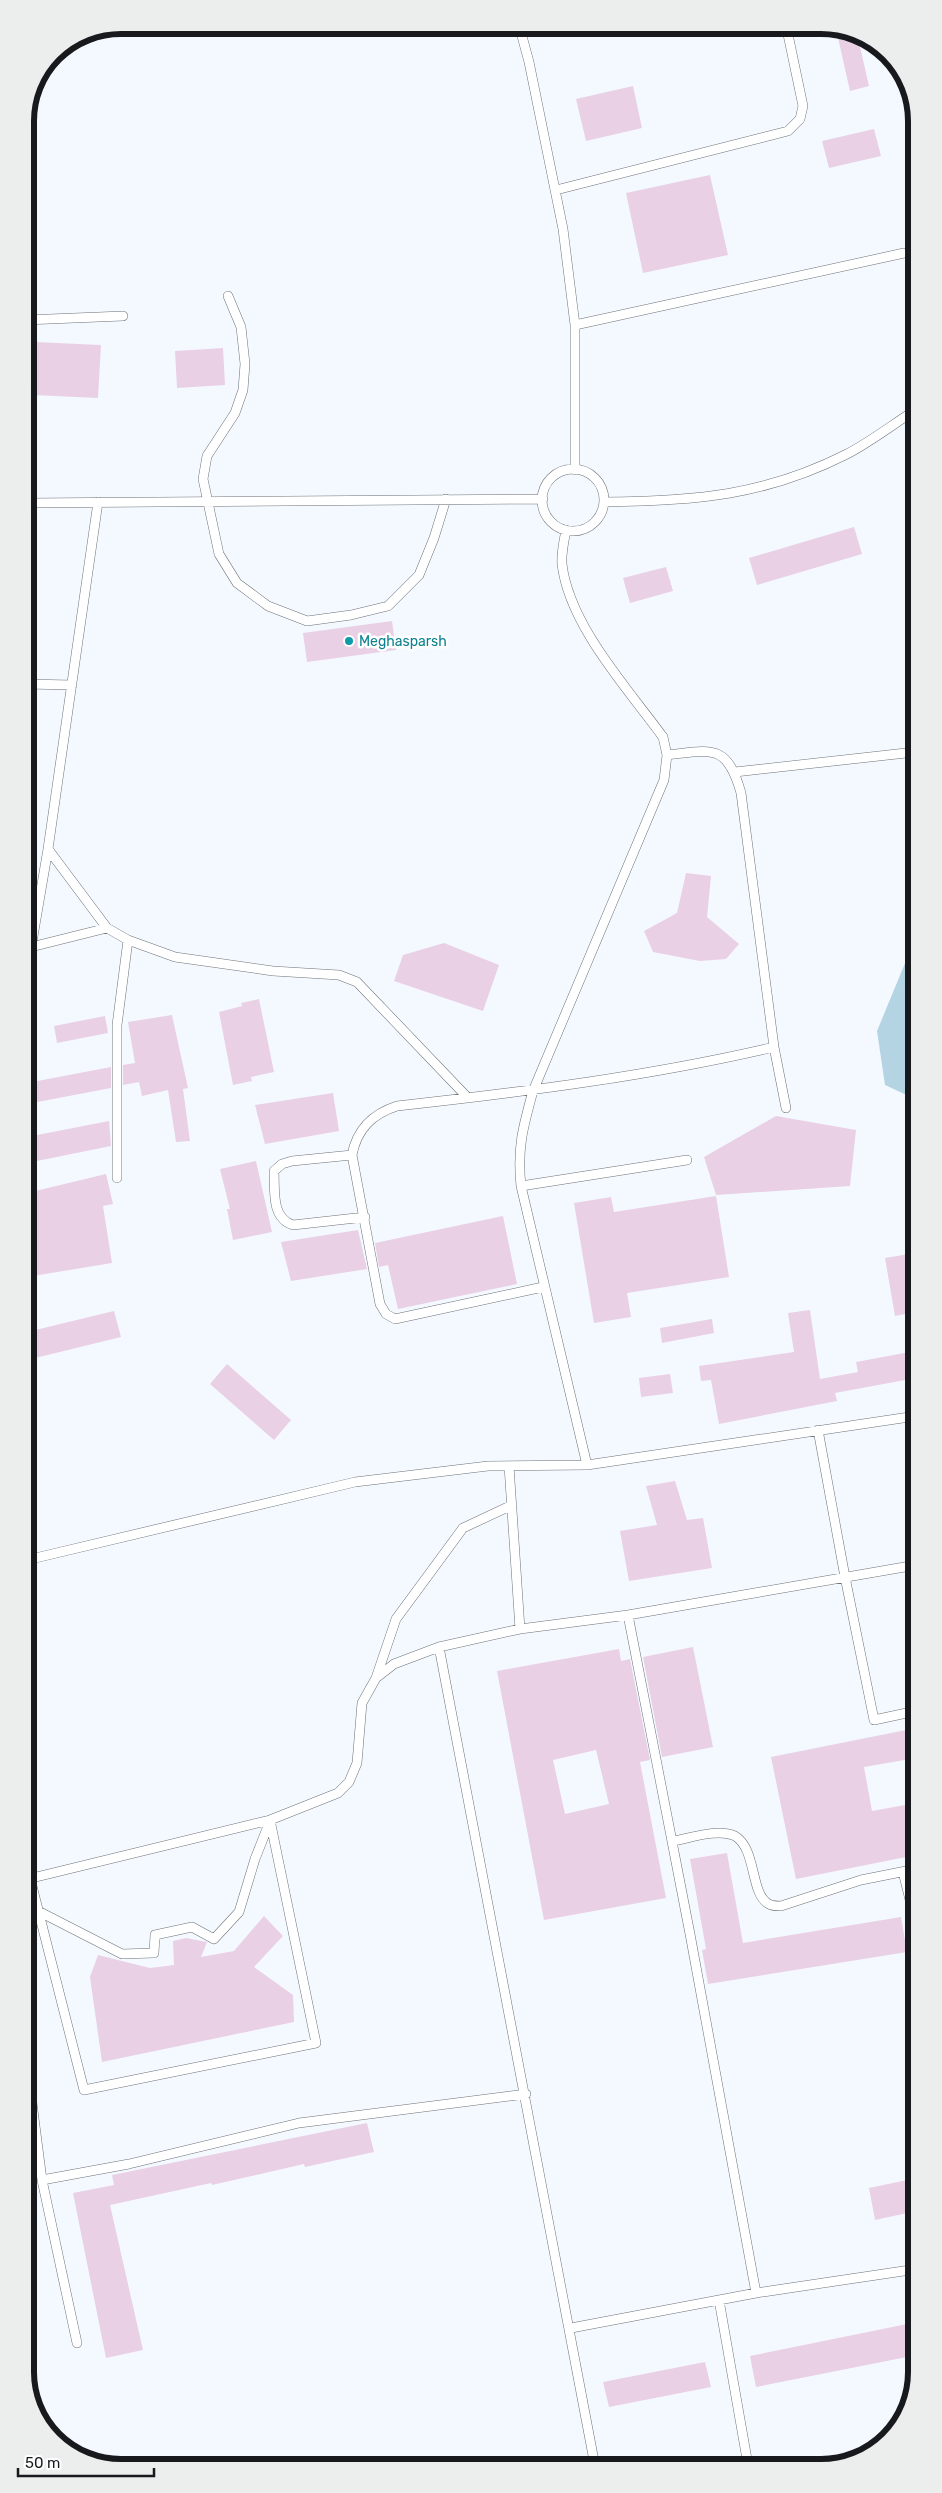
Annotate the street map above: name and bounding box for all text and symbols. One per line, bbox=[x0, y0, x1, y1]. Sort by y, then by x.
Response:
place label: Meghasparsh bbox=[359, 633, 447, 650]
marker: Meghasparsh bbox=[343, 635, 355, 647]
scale bar bbox=[18, 2446, 154, 2478]
text: 50 m bbox=[25, 2454, 60, 2472]

